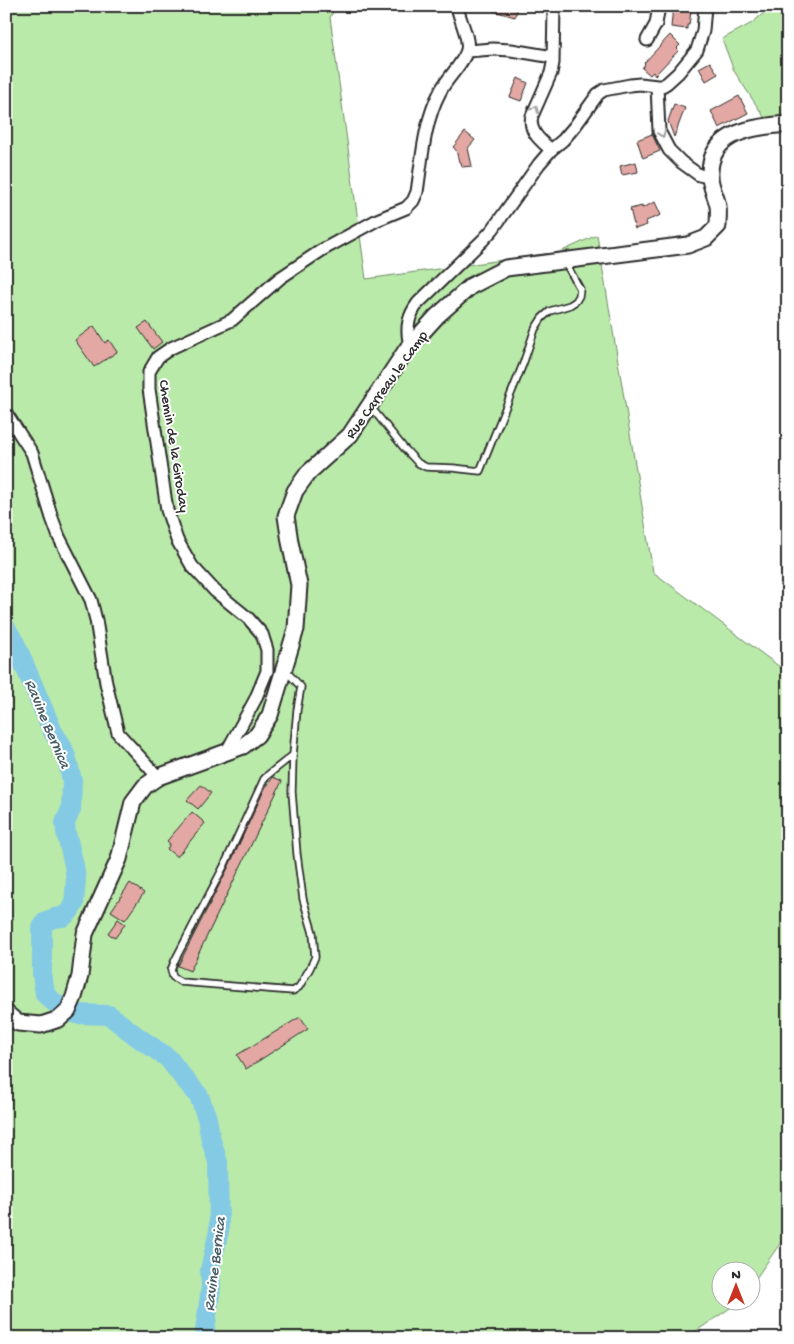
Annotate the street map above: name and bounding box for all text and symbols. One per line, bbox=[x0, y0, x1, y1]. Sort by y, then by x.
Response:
one-way arrow bbox=[529, 105, 539, 114]
one-way arrow bbox=[656, 129, 666, 138]
street label: Rue Carreau le Camp bbox=[342, 327, 433, 443]
street label: Chemin de la Giroday bbox=[154, 379, 192, 515]
water label: Ravine Bernica bbox=[18, 677, 74, 773]
water label: Ravine Bernica bbox=[201, 1215, 232, 1313]
north arrow bbox=[712, 1262, 762, 1312]
text: N bbox=[731, 1267, 741, 1284]

